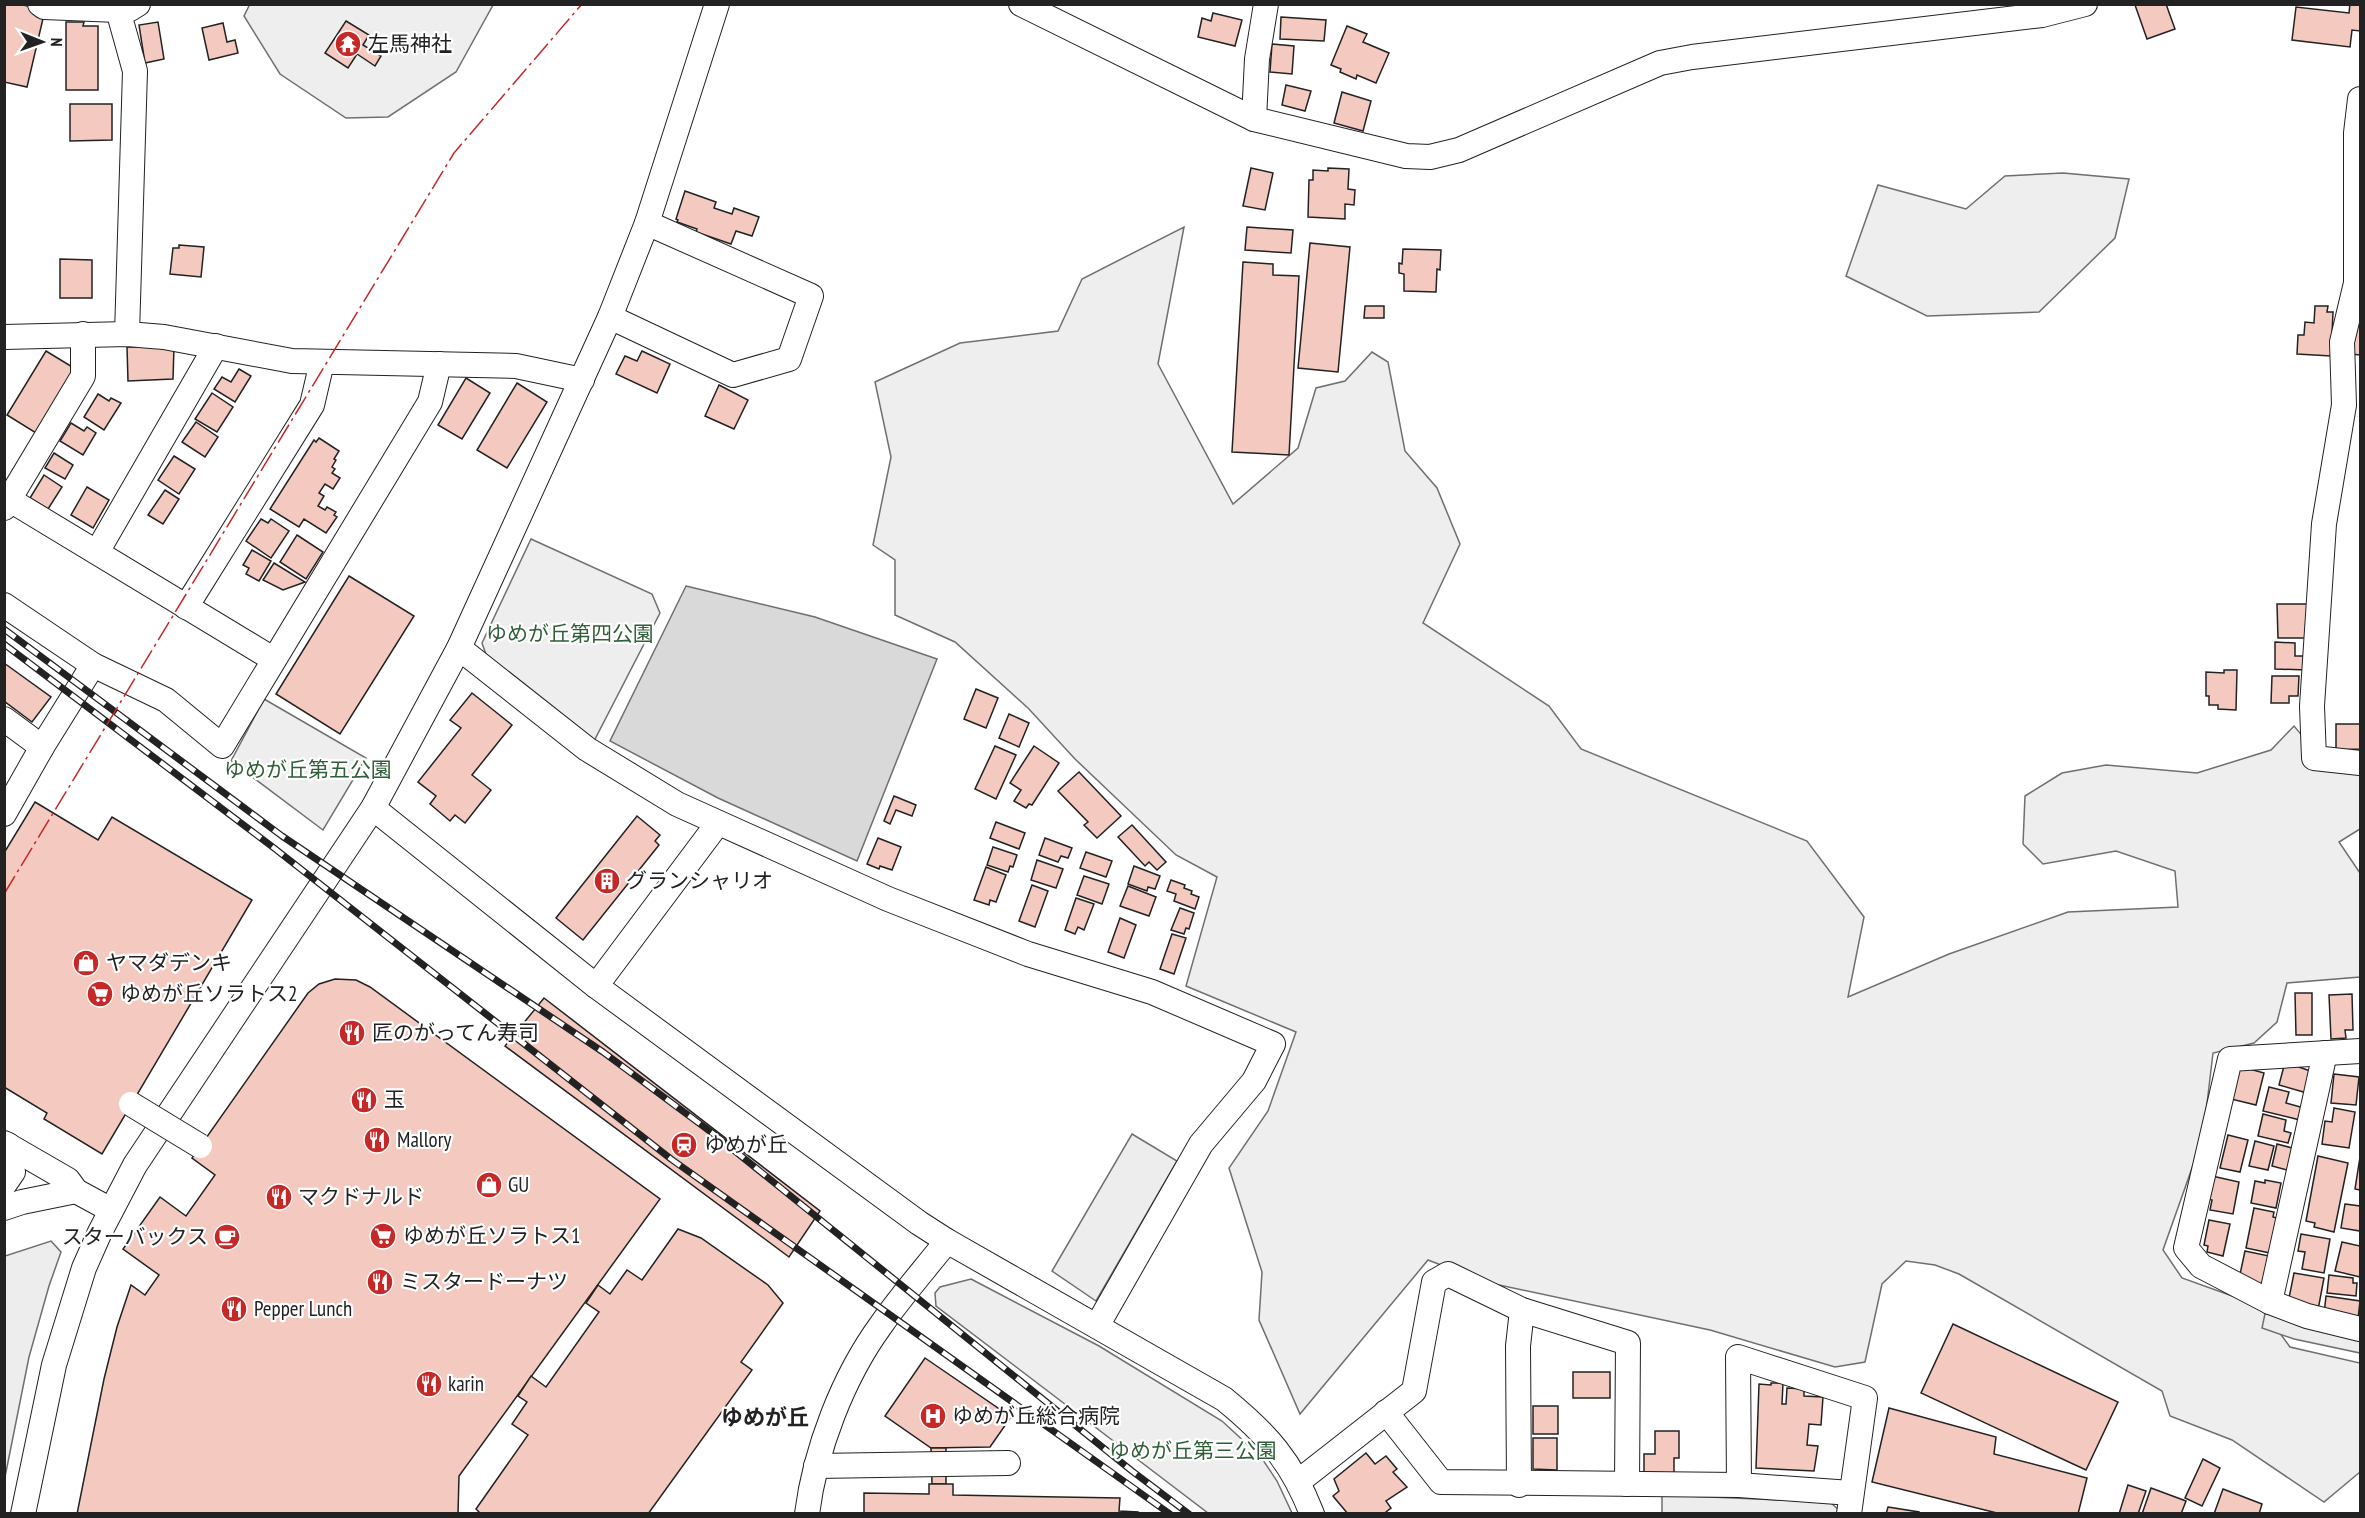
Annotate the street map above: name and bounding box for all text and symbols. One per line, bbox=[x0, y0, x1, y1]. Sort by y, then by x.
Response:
north arrow bbox=[12, 12, 72, 72]
temple icon: 左馬神社 bbox=[333, 29, 363, 59]
place label: 左馬神社 bbox=[368, 30, 452, 57]
text: N bbox=[47, 38, 67, 47]
park label: ゆめが丘第四公園 bbox=[486, 620, 654, 647]
park label: ゆめが丘第五公園 bbox=[224, 756, 392, 783]
building icon: グランシャリオ bbox=[592, 866, 622, 896]
place label: グランシャリオ bbox=[626, 867, 773, 894]
shop icon: ヤマダデンキ bbox=[71, 948, 101, 978]
place label: ヤマダデンキ bbox=[106, 949, 232, 976]
supermarket icon: ゆめが丘ソラトス2 bbox=[85, 979, 115, 1009]
place label: ゆめが丘ソラトス2 bbox=[120, 980, 297, 1007]
restaurant icon: 匠のがってん寿司 bbox=[337, 1018, 367, 1048]
place label: 匠のがってん寿司 bbox=[372, 1019, 539, 1046]
restaurant icon: 玉 bbox=[349, 1085, 379, 1115]
place label: 玉 bbox=[384, 1086, 405, 1113]
restaurant icon: Mallory bbox=[362, 1125, 392, 1155]
place label: Mallory bbox=[397, 1126, 451, 1153]
station icon: ゆめが丘 bbox=[669, 1130, 699, 1160]
place label: ゆめが丘 bbox=[704, 1131, 788, 1158]
shop icon: GU bbox=[474, 1170, 504, 1200]
place label: GU bbox=[508, 1171, 529, 1198]
restaurant icon: マクドナルド bbox=[264, 1182, 294, 1212]
place label: マクドナルド bbox=[298, 1183, 424, 1210]
supermarket icon: ゆめが丘ソラトス1 bbox=[368, 1221, 398, 1251]
cafe icon: スターバックス bbox=[212, 1222, 242, 1252]
place label: ゆめが丘ソラトス1 bbox=[403, 1222, 580, 1249]
place label: スターバックス bbox=[62, 1223, 208, 1250]
restaurant icon: ミスタードーナツ bbox=[365, 1267, 395, 1297]
place label: ミスタードーナツ bbox=[400, 1268, 568, 1295]
restaurant icon: Pepper Lunch bbox=[219, 1294, 249, 1324]
place label: Pepper Lunch bbox=[254, 1295, 352, 1322]
restaurant icon: karin bbox=[414, 1369, 444, 1399]
place label: karin bbox=[448, 1370, 484, 1397]
hospital icon: ゆめが丘総合病院 bbox=[918, 1401, 948, 1431]
place label: ゆめが丘総合病院 bbox=[952, 1402, 1120, 1429]
district label: ゆめが丘 bbox=[721, 1403, 809, 1431]
park label: ゆめが丘第三公園 bbox=[1109, 1437, 1277, 1464]

